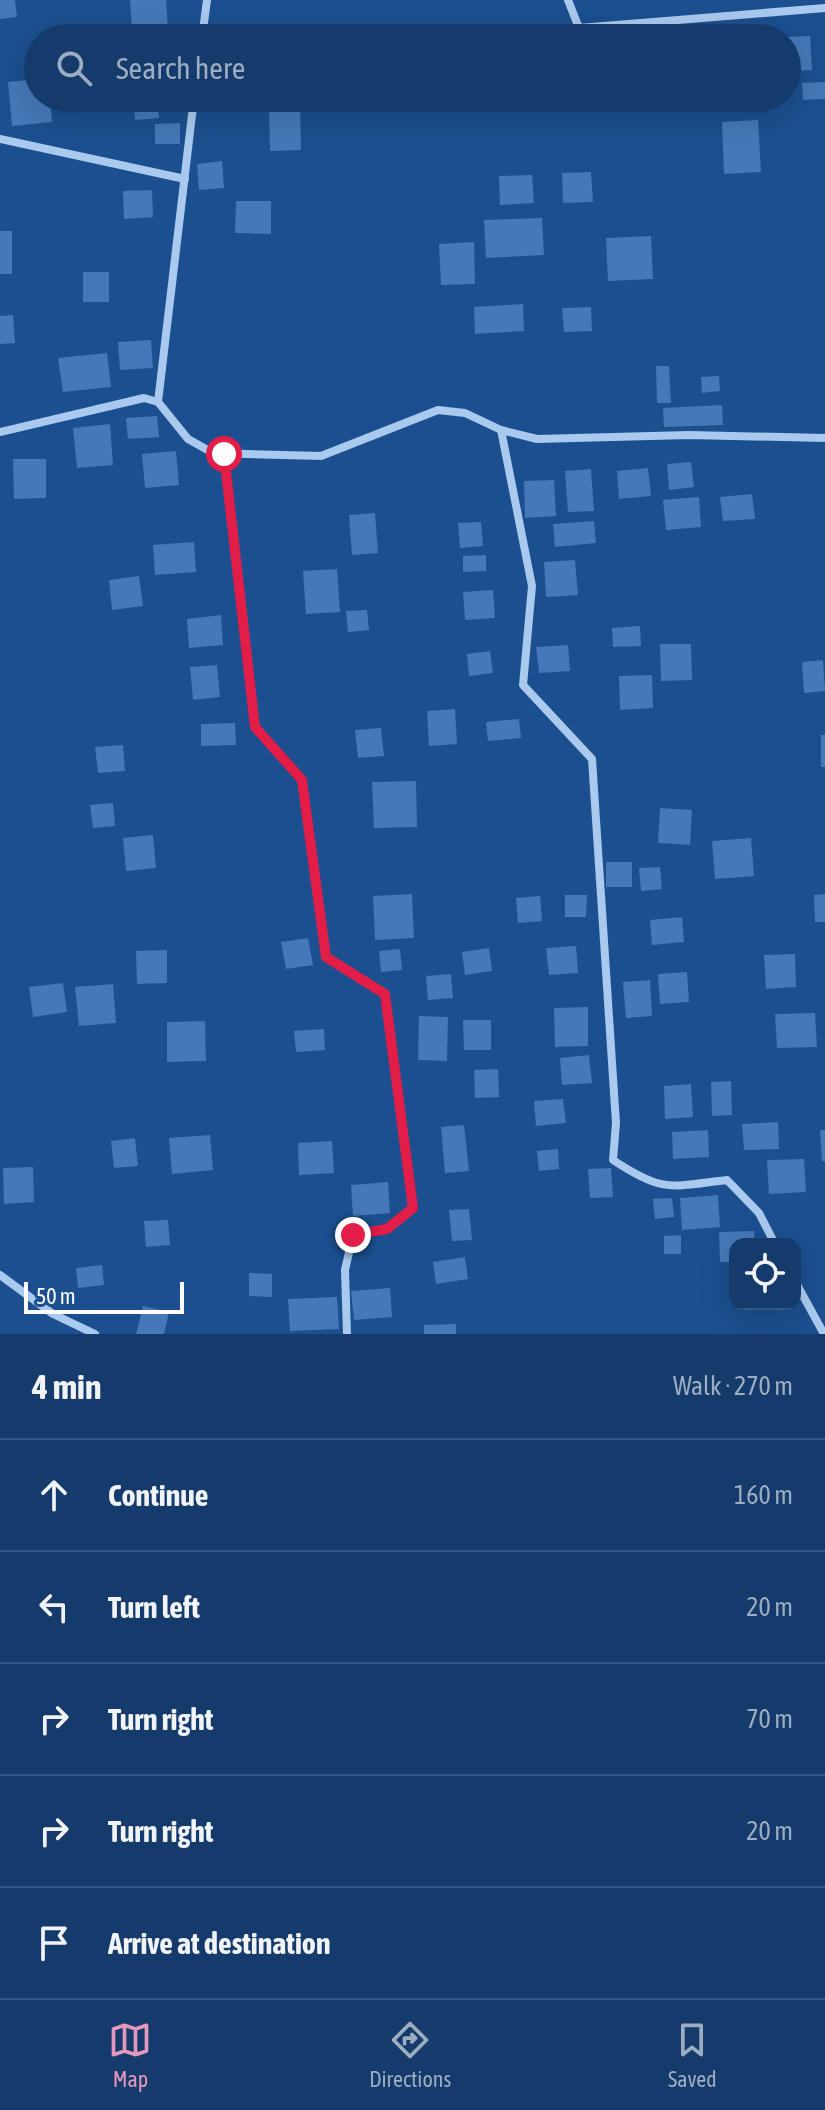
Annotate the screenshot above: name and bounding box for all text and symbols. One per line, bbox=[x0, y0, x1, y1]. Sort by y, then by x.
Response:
search box bbox=[24, 24, 801, 112]
icon: search bbox=[52, 46, 96, 90]
text: Search here bbox=[116, 51, 245, 85]
route start bbox=[206, 436, 242, 472]
route end bbox=[335, 1217, 371, 1253]
map controls bbox=[729, 1238, 801, 1310]
button: locate bbox=[729, 1238, 801, 1310]
scale bar bbox=[24, 1278, 184, 1314]
text: 50 m bbox=[36, 1283, 76, 1309]
text: 4 min bbox=[32, 1367, 101, 1406]
text: Walk · 270 m bbox=[673, 1371, 793, 1401]
icon: ahead bbox=[32, 1473, 76, 1517]
text: Continue bbox=[108, 1478, 208, 1512]
text: 160 m bbox=[734, 1480, 793, 1510]
icon: left bbox=[32, 1585, 76, 1629]
text: Turn left bbox=[108, 1590, 200, 1624]
text: 20 m bbox=[746, 1592, 793, 1622]
icon: right bbox=[32, 1697, 76, 1741]
text: Turn right bbox=[108, 1702, 214, 1736]
text: 70 m bbox=[746, 1704, 793, 1734]
icon: right bbox=[32, 1809, 76, 1853]
text: Turn right bbox=[108, 1814, 214, 1848]
text: 20 m bbox=[746, 1816, 793, 1846]
icon: arrive bbox=[32, 1921, 76, 1965]
text: Arrive at destination bbox=[108, 1926, 330, 1960]
tab: Map bbox=[108, 2018, 152, 2092]
tab: Directions bbox=[369, 2018, 451, 2092]
tab: Saved bbox=[668, 2018, 717, 2092]

